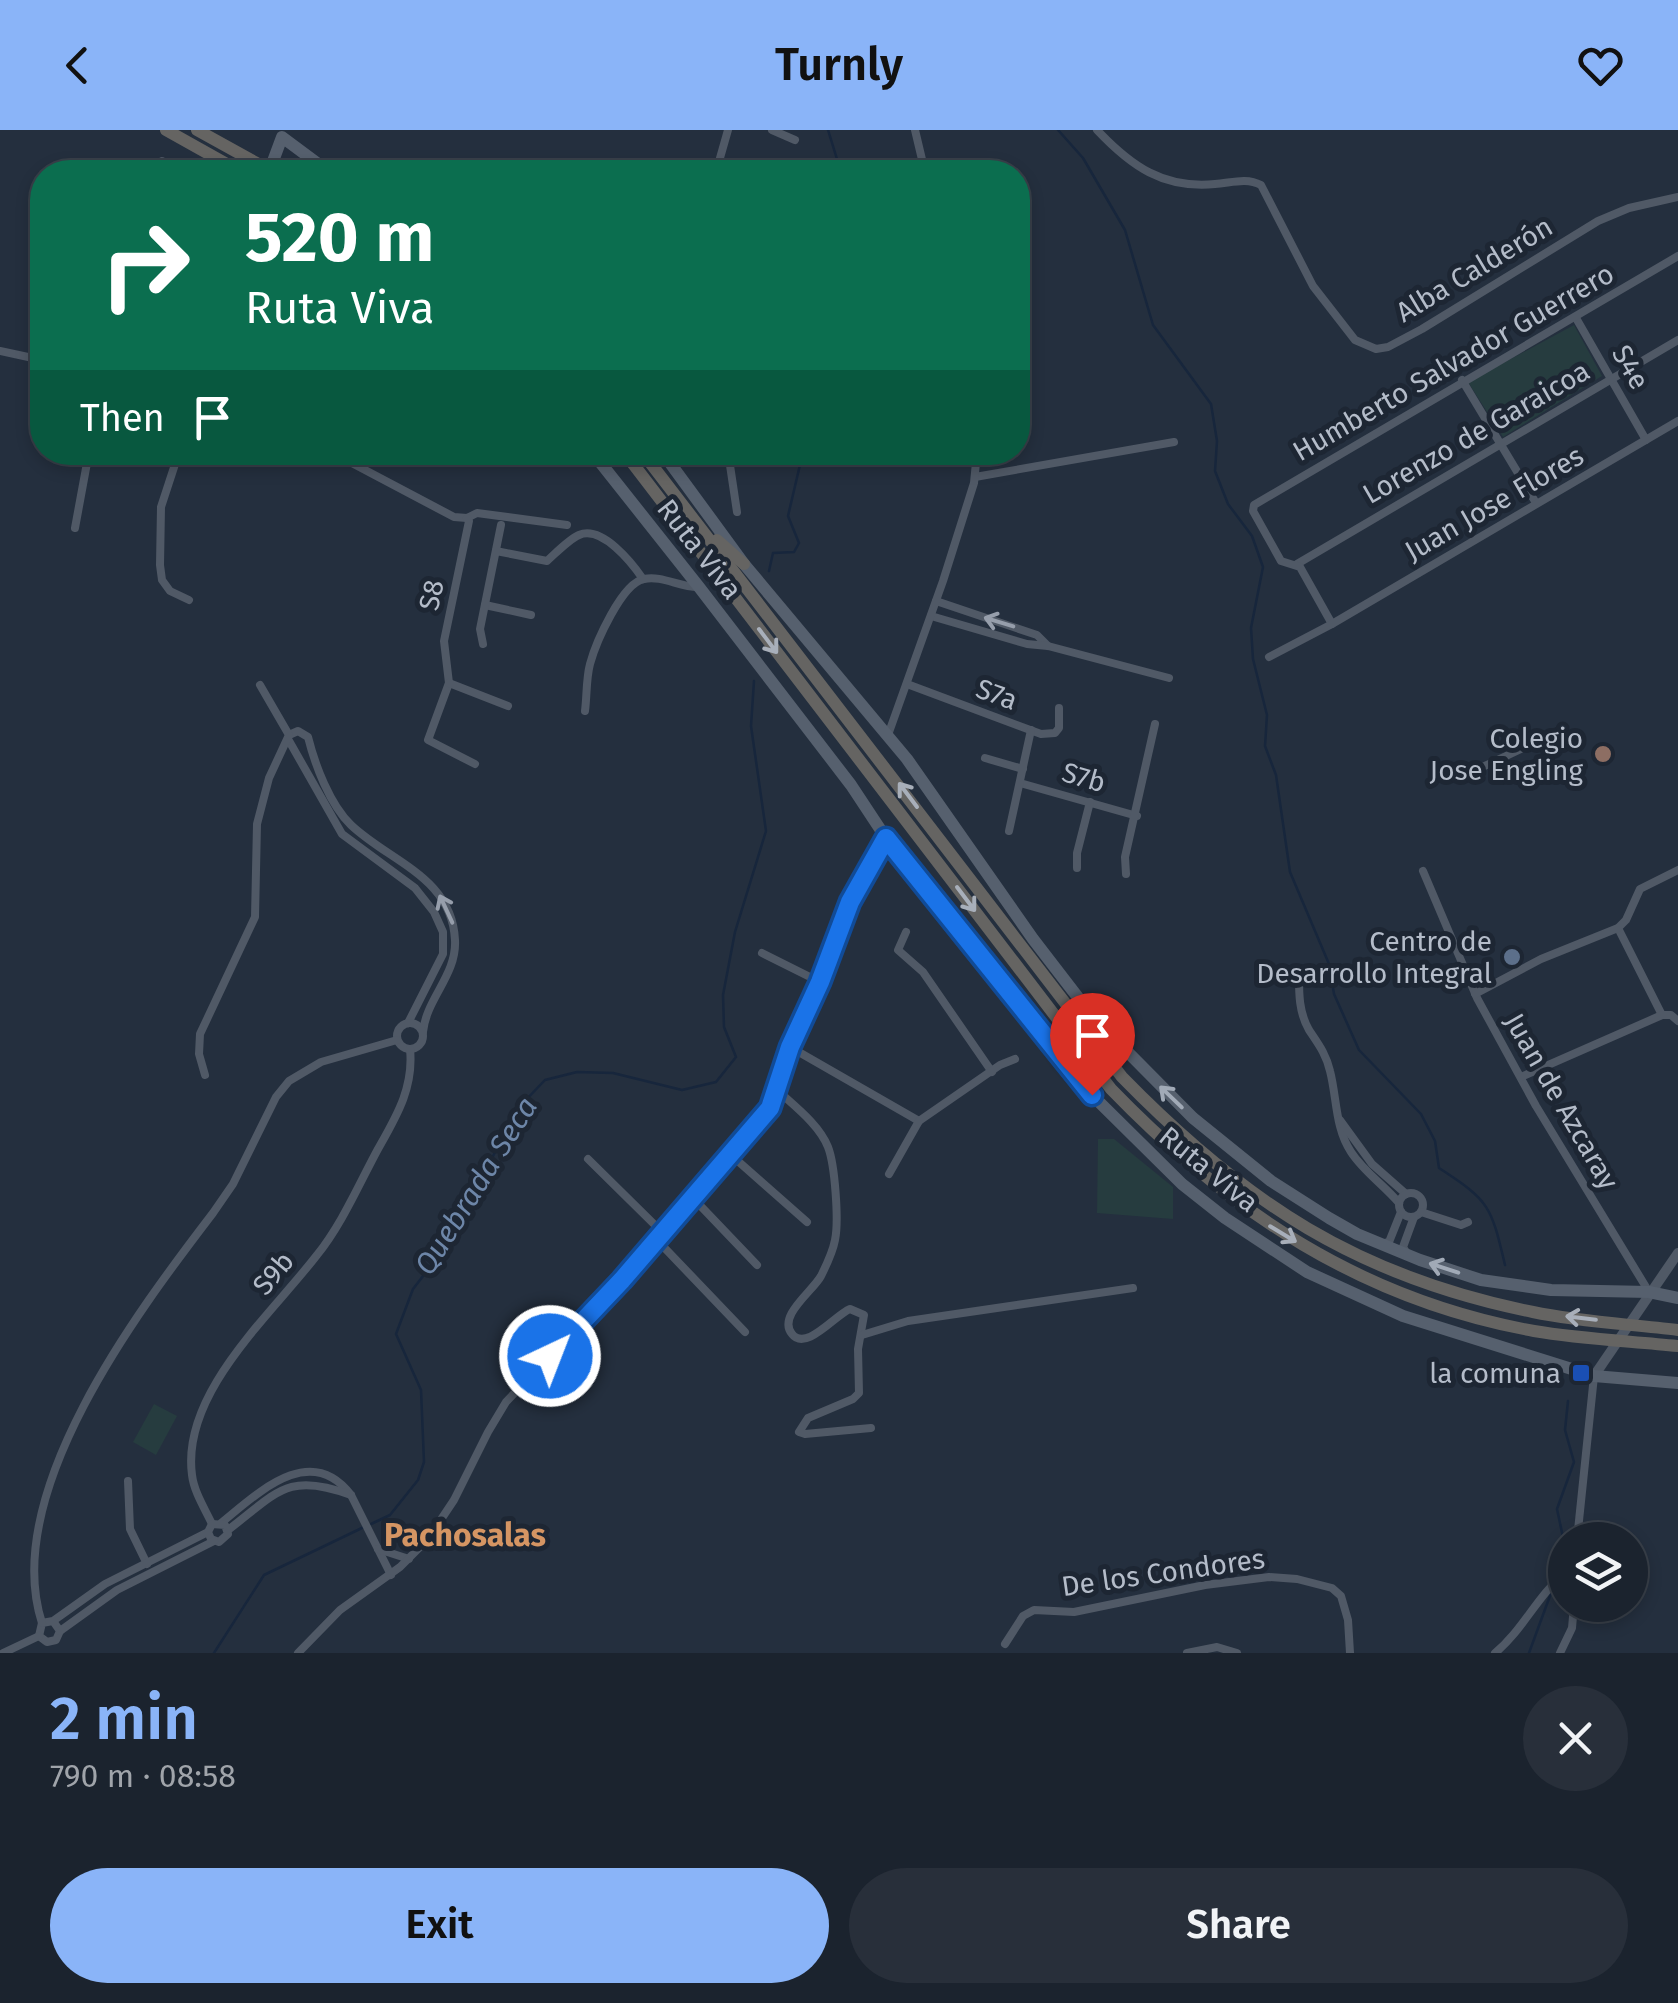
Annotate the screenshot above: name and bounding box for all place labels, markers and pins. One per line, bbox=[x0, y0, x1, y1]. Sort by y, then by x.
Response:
place label: Colegio Jose Engling bbox=[1430, 722, 1583, 787]
marker: Colegio Jose Engling bbox=[1592, 743, 1614, 765]
place label: Centro de Desarrollo Integral bbox=[1256, 925, 1492, 990]
marker: Centro de Desarrollo Integral bbox=[1501, 946, 1523, 968]
pin bbox=[1050, 993, 1135, 1096]
place label: la comuna bbox=[1429, 1357, 1561, 1390]
marker: la comuna bbox=[1570, 1362, 1592, 1384]

